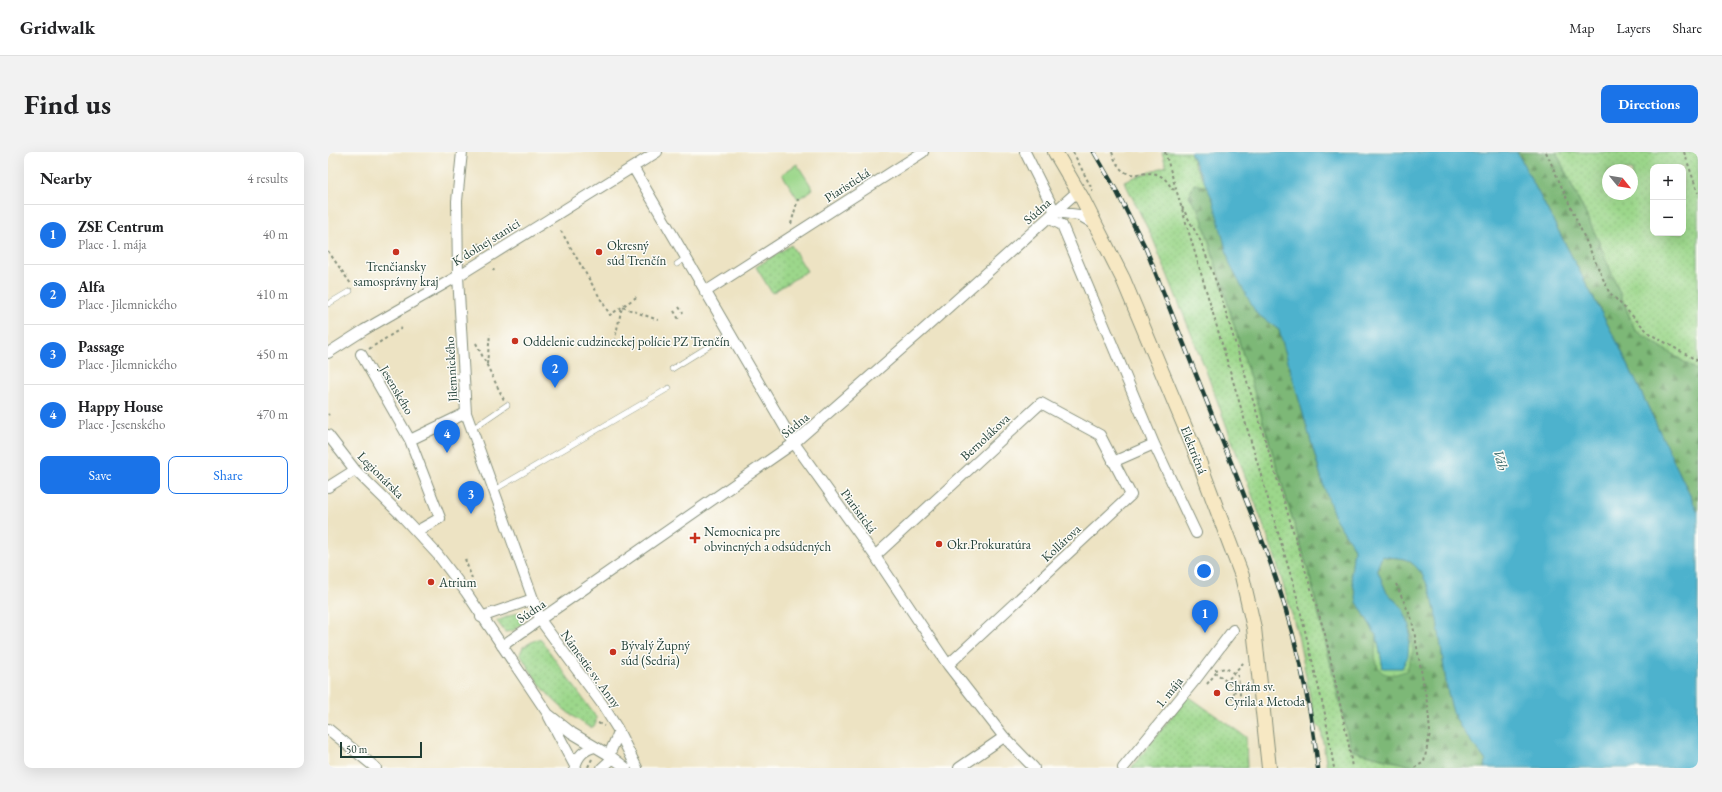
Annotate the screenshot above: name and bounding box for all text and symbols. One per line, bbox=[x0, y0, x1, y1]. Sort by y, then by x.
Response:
text: Gridwalk bbox=[20, 15, 95, 40]
text: Map bbox=[1569, 19, 1594, 37]
text: Layers bbox=[1616, 19, 1651, 37]
text: Share bbox=[1673, 19, 1702, 37]
button: Directions bbox=[1601, 85, 1698, 123]
text: Find us bbox=[24, 86, 111, 122]
street label: Piaristická bbox=[821, 164, 874, 206]
north arrow bbox=[1602, 164, 1638, 200]
map controls bbox=[1650, 164, 1686, 236]
button: + bbox=[1650, 164, 1686, 200]
text: Nearby bbox=[40, 167, 92, 189]
text: 4 results bbox=[247, 170, 288, 187]
street label: Súdna bbox=[1020, 194, 1055, 228]
button: − bbox=[1650, 200, 1686, 236]
street label: K dolnej stanici bbox=[449, 214, 523, 270]
text: ZSE Centrum bbox=[78, 217, 164, 236]
text: 1 bbox=[50, 226, 56, 243]
text: 40 m bbox=[263, 226, 288, 243]
text: Place · 1. mája bbox=[78, 236, 147, 253]
place label: Okresný súd Trenčín bbox=[607, 237, 666, 269]
marker: Trenčiansky samosprávny kraj bbox=[391, 247, 401, 257]
marker: Okresný súd Trenčín bbox=[594, 247, 604, 257]
place label: Trenčiansky samosprávny kraj bbox=[354, 258, 439, 290]
text: Alfa bbox=[78, 277, 105, 296]
text: 2 bbox=[50, 286, 56, 303]
text: 410 m bbox=[257, 286, 288, 303]
text: Place · Jilemnického bbox=[78, 296, 177, 313]
place label: Oddelenie cudzineckej polície PZ Trenčín bbox=[523, 333, 730, 350]
street label: Jilemnického bbox=[441, 336, 461, 403]
marker: Oddelenie cudzineckej polície PZ Trenčín bbox=[510, 336, 520, 346]
text: Passage bbox=[78, 337, 124, 356]
text: 3 bbox=[50, 346, 56, 363]
text: 450 m bbox=[257, 346, 288, 363]
pin: 2 bbox=[542, 355, 568, 388]
text: Place · Jilemnického bbox=[78, 356, 177, 373]
street label: Jesenského bbox=[376, 361, 418, 418]
text: Happy House bbox=[78, 397, 163, 416]
text: 4 bbox=[50, 406, 56, 423]
text: 470 m bbox=[257, 406, 288, 423]
street label: Súdna bbox=[777, 408, 813, 442]
street label: Bernolákova bbox=[957, 409, 1014, 464]
text: Place · Jesenského bbox=[78, 416, 166, 433]
pin: 4 bbox=[434, 420, 460, 453]
street label: Električná bbox=[1177, 423, 1212, 477]
street label: Legionárska bbox=[354, 448, 409, 503]
water label: Váh bbox=[1490, 448, 1512, 473]
button: Save bbox=[40, 456, 160, 494]
button: Share bbox=[168, 456, 288, 494]
pin: 3 bbox=[458, 481, 484, 514]
street label: Piaristická bbox=[837, 485, 881, 537]
street label: Kollárova bbox=[1038, 520, 1085, 566]
place label: Nemocnica pre obvinených a odsúdených bbox=[704, 523, 832, 555]
marker: Nemocnica pre obvinených a odsúdených bbox=[689, 532, 701, 544]
place label: Okr.Prokuratúra bbox=[947, 536, 1032, 553]
marker: Okr.Prokuratúra bbox=[934, 539, 944, 549]
your location bbox=[1194, 561, 1214, 581]
place label: Atrium bbox=[438, 574, 477, 591]
marker: Atrium bbox=[426, 577, 436, 587]
street label: Súdna bbox=[513, 595, 549, 627]
pin: 1 bbox=[1192, 600, 1218, 633]
street label: Námestie sv. Anny bbox=[557, 627, 625, 712]
place label: Bývalý Župný súd (Sedria) bbox=[621, 637, 690, 669]
marker: Bývalý Župný súd (Sedria) bbox=[608, 647, 618, 657]
street label: 1. mája bbox=[1151, 672, 1187, 711]
place label: Chrám sv. Cyrila a Metoda bbox=[1225, 678, 1306, 710]
marker: Chrám sv. Cyrila a Metoda bbox=[1212, 688, 1222, 698]
scale bar bbox=[340, 740, 422, 759]
text: 50 m bbox=[346, 742, 367, 756]

